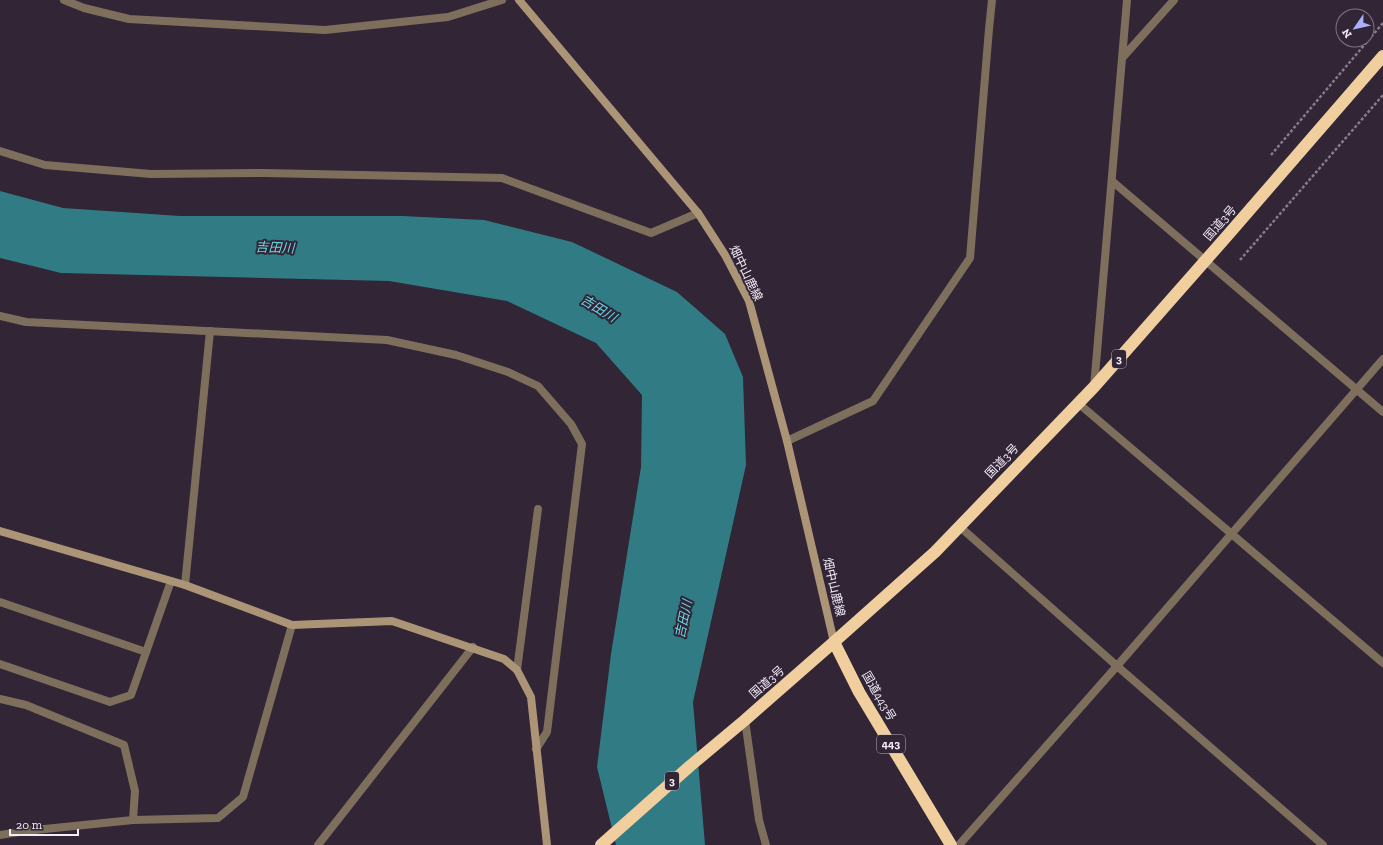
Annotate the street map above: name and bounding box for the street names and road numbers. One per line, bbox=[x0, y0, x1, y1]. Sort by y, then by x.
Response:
street label: 国道3号 bbox=[1201, 203, 1239, 243]
street label: 畑中山鹿線 bbox=[727, 243, 765, 303]
road number: 3 bbox=[1112, 350, 1126, 368]
street label: 国道3号 bbox=[982, 441, 1022, 481]
street label: 畑中山鹿線 bbox=[820, 556, 848, 618]
street label: 国道3号 bbox=[747, 663, 787, 701]
street label: 国道443号 bbox=[859, 669, 899, 723]
road number: 443 bbox=[877, 735, 905, 753]
road number: 3 bbox=[665, 772, 679, 790]

